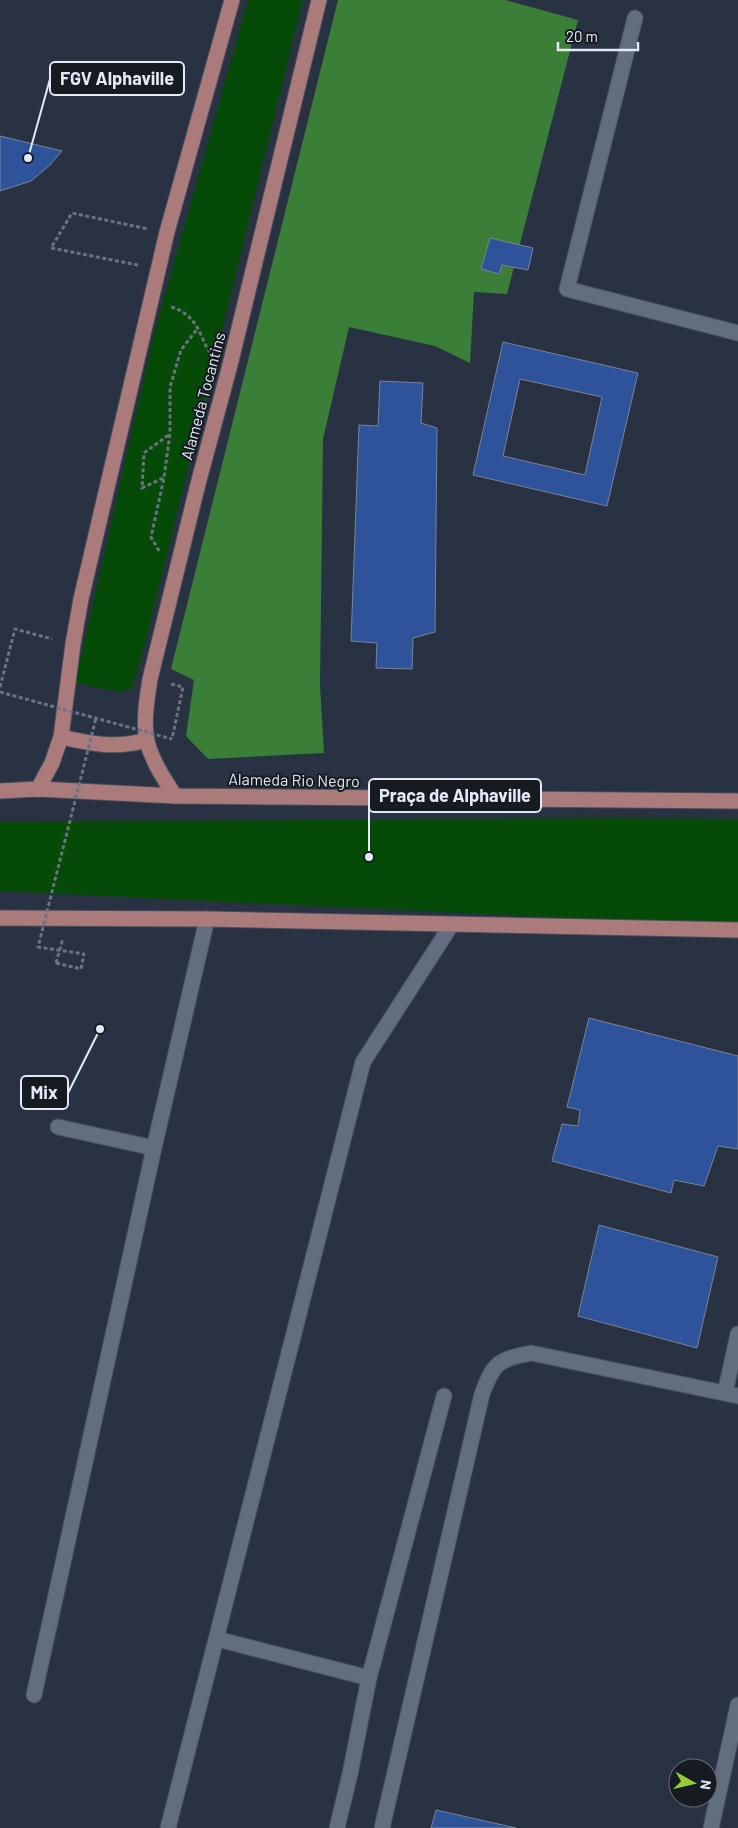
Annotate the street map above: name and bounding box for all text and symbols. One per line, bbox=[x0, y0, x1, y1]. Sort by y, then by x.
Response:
scale bar bbox=[558, 20, 638, 52]
text: 20 m bbox=[566, 27, 598, 45]
callout: FGV Alphaville bbox=[50, 62, 184, 95]
text: FGV Alphaville bbox=[60, 67, 174, 89]
street label: Alameda Tocantins bbox=[176, 330, 229, 462]
street label: Alameda Rio Negro bbox=[228, 769, 360, 790]
callout: Praça de Alphaville bbox=[369, 779, 541, 812]
text: Praça de Alphaville bbox=[379, 784, 531, 806]
callout: Mix bbox=[21, 1076, 68, 1109]
text: Mix bbox=[30, 1081, 58, 1103]
north arrow bbox=[668, 1758, 718, 1808]
text: N bbox=[697, 1779, 715, 1791]

